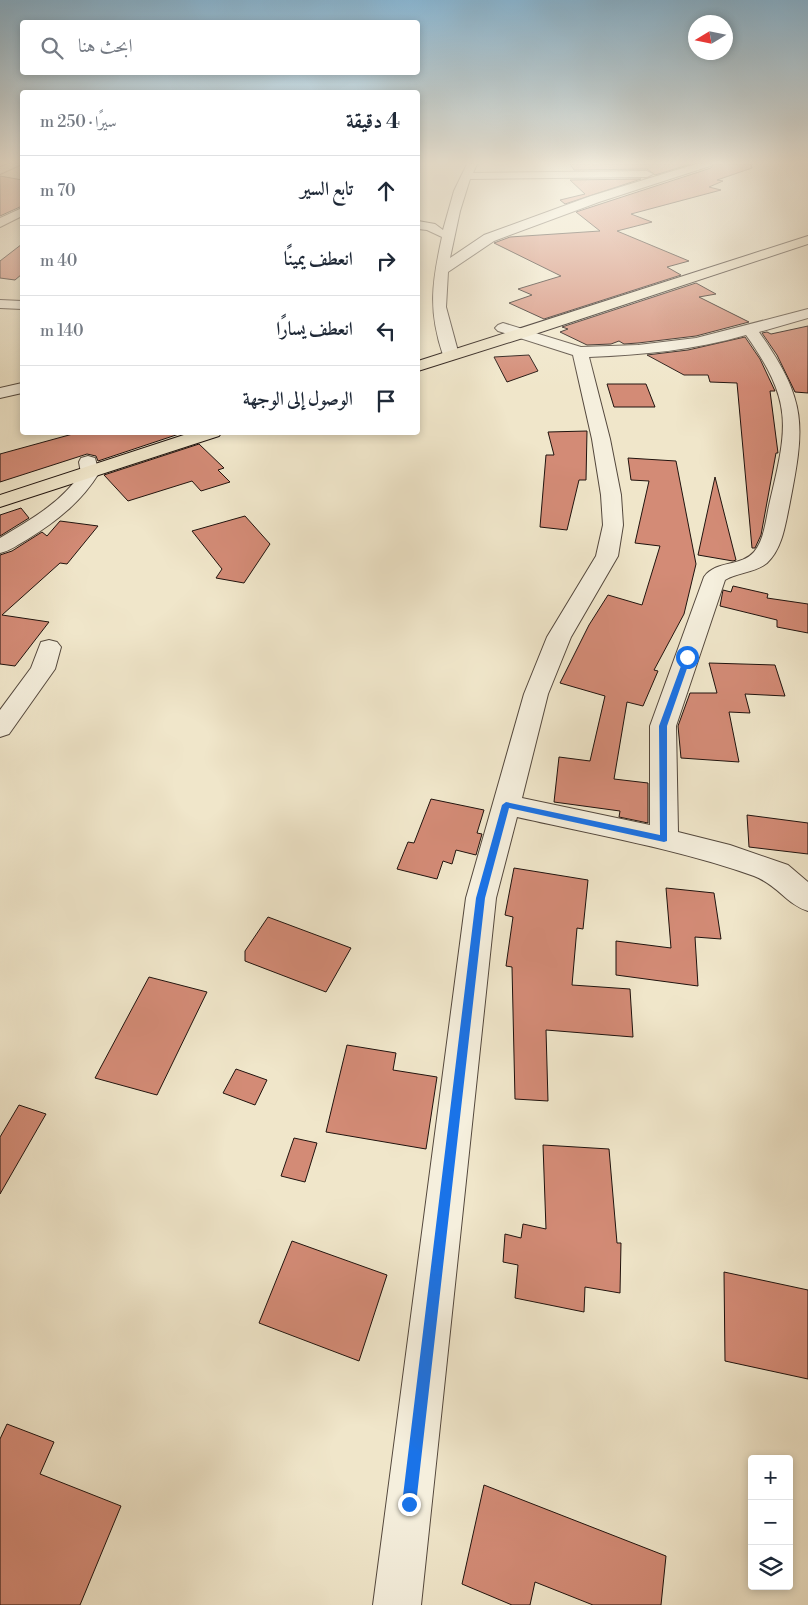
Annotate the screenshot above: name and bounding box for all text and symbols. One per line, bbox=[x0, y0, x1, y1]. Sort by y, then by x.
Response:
north arrow bbox=[688, 15, 733, 60]
search box bbox=[20, 20, 420, 75]
icon: search bbox=[38, 34, 66, 62]
text: ابحث هنا bbox=[78, 34, 133, 58]
text: 4 دقيقة bbox=[346, 109, 400, 135]
text: سيرًا · 250 m bbox=[40, 112, 116, 132]
text: تابع السير bbox=[300, 177, 353, 201]
icon: ahead bbox=[372, 177, 400, 205]
text: 70 m bbox=[40, 181, 76, 201]
text: انعطف يمينًا bbox=[284, 247, 353, 271]
icon: right bbox=[372, 247, 400, 275]
text: 40 m bbox=[40, 251, 77, 271]
text: انعطف يسارًا bbox=[276, 317, 353, 341]
icon: left bbox=[372, 317, 400, 345]
text: 140 m bbox=[40, 321, 84, 341]
text: الوصول إلى الوجهة bbox=[243, 387, 353, 411]
icon: arrive bbox=[372, 387, 400, 415]
route start bbox=[676, 646, 699, 669]
map controls bbox=[748, 1455, 793, 1590]
button: + bbox=[748, 1455, 793, 1500]
route end bbox=[398, 1493, 421, 1516]
button: − bbox=[748, 1500, 793, 1545]
button: layers bbox=[748, 1545, 793, 1590]

